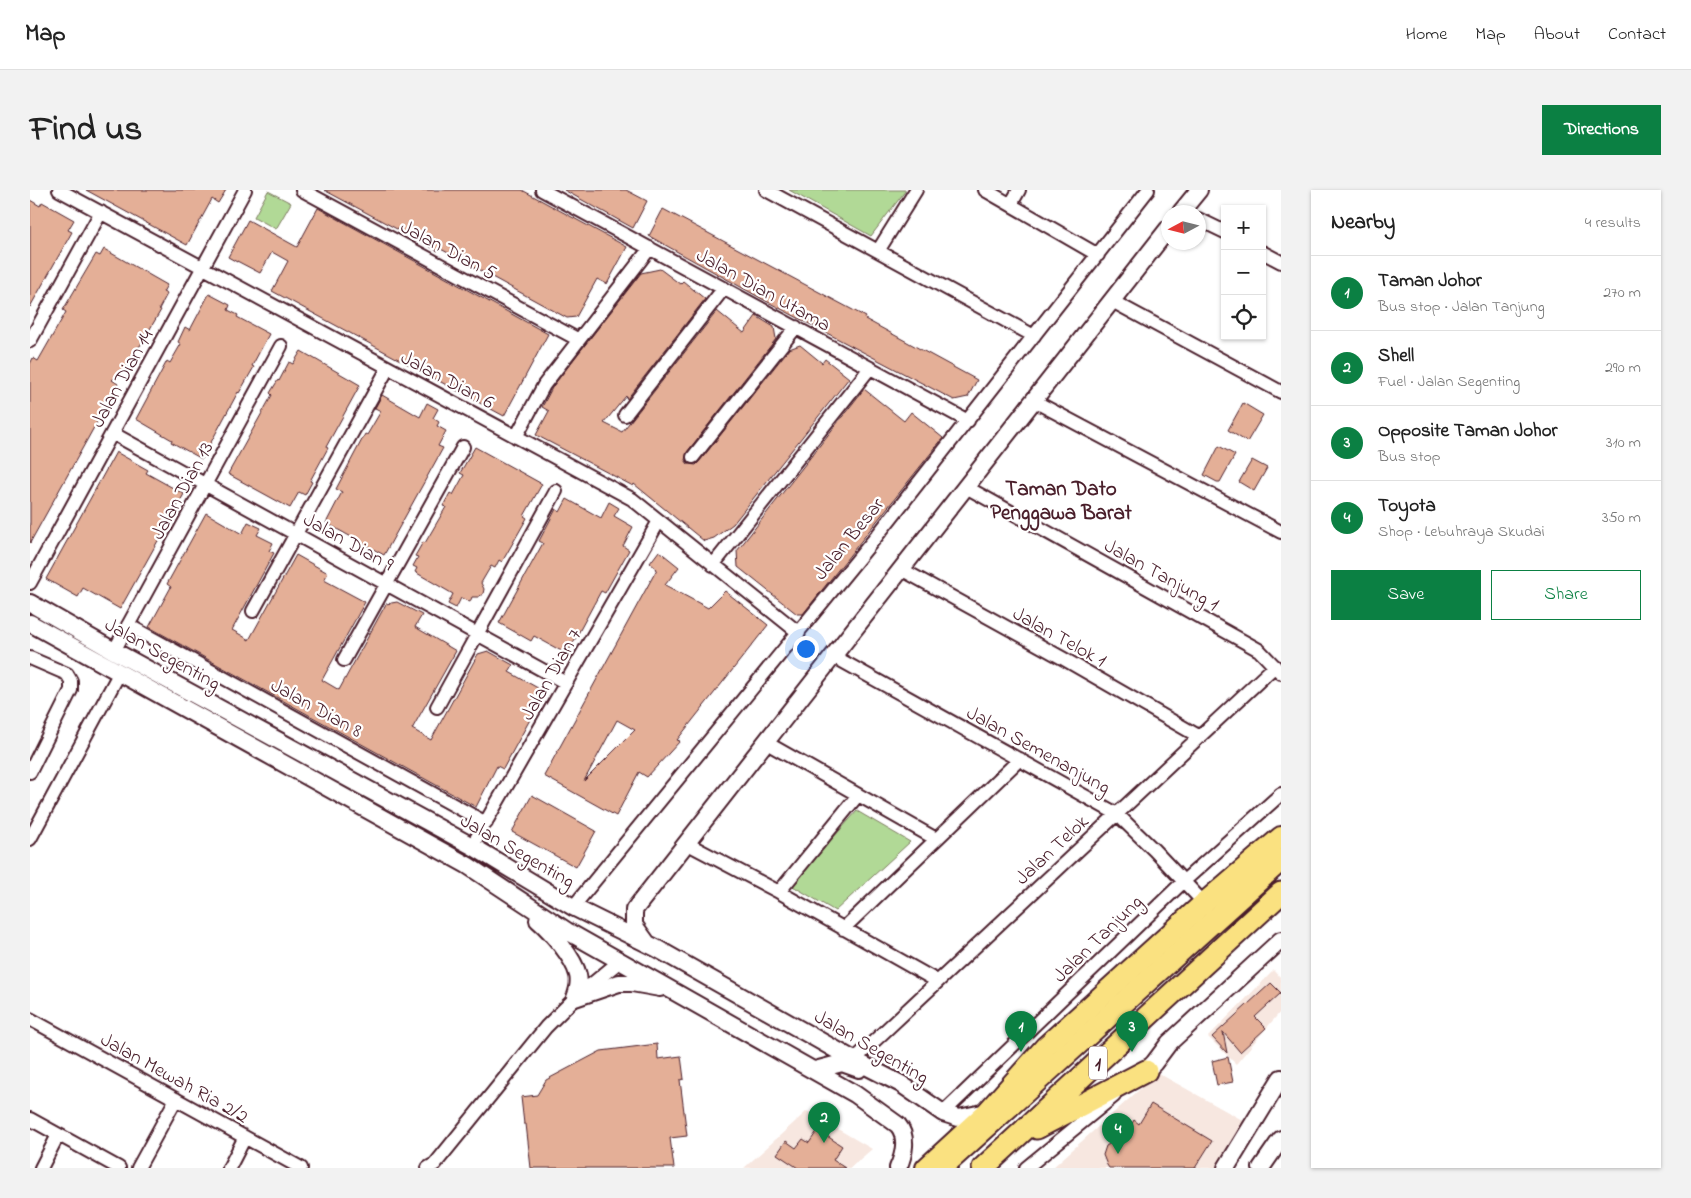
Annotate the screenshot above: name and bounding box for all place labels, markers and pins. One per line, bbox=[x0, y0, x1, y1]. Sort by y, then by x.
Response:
pin: 1 bbox=[1005, 1011, 1037, 1052]
pin: 3 bbox=[1116, 1011, 1148, 1052]
pin: 2 bbox=[808, 1102, 840, 1143]
pin: 4 bbox=[1102, 1113, 1134, 1154]

